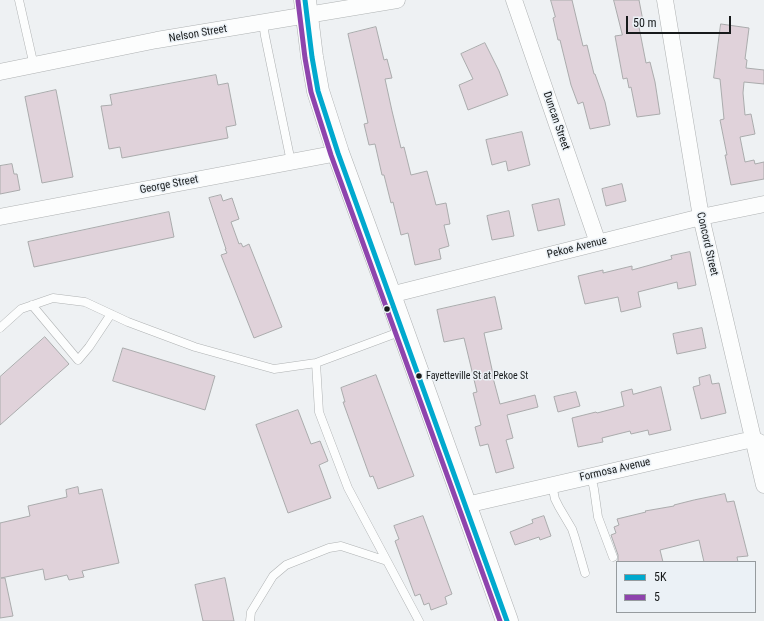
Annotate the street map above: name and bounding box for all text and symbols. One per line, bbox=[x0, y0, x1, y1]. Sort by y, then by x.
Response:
scale bar bbox=[628, 8, 733, 34]
text: 50 m bbox=[633, 16, 657, 30]
street label: Nelson Street bbox=[168, 22, 228, 46]
street label: Duncan Street bbox=[540, 90, 572, 152]
street label: George Street bbox=[139, 173, 199, 197]
street label: Concord Street bbox=[693, 211, 721, 277]
street label: Pekoe Avenue bbox=[546, 234, 608, 262]
unlabelled marker bbox=[382, 304, 392, 314]
place label: Fayetteville St at Pekoe St bbox=[426, 370, 528, 382]
marker: Fayetteville St at Pekoe St bbox=[414, 371, 424, 381]
street label: Formosa Avenue bbox=[578, 455, 652, 485]
legend bbox=[616, 561, 756, 613]
text: 5K bbox=[654, 570, 666, 584]
text: 5 bbox=[654, 590, 660, 604]

